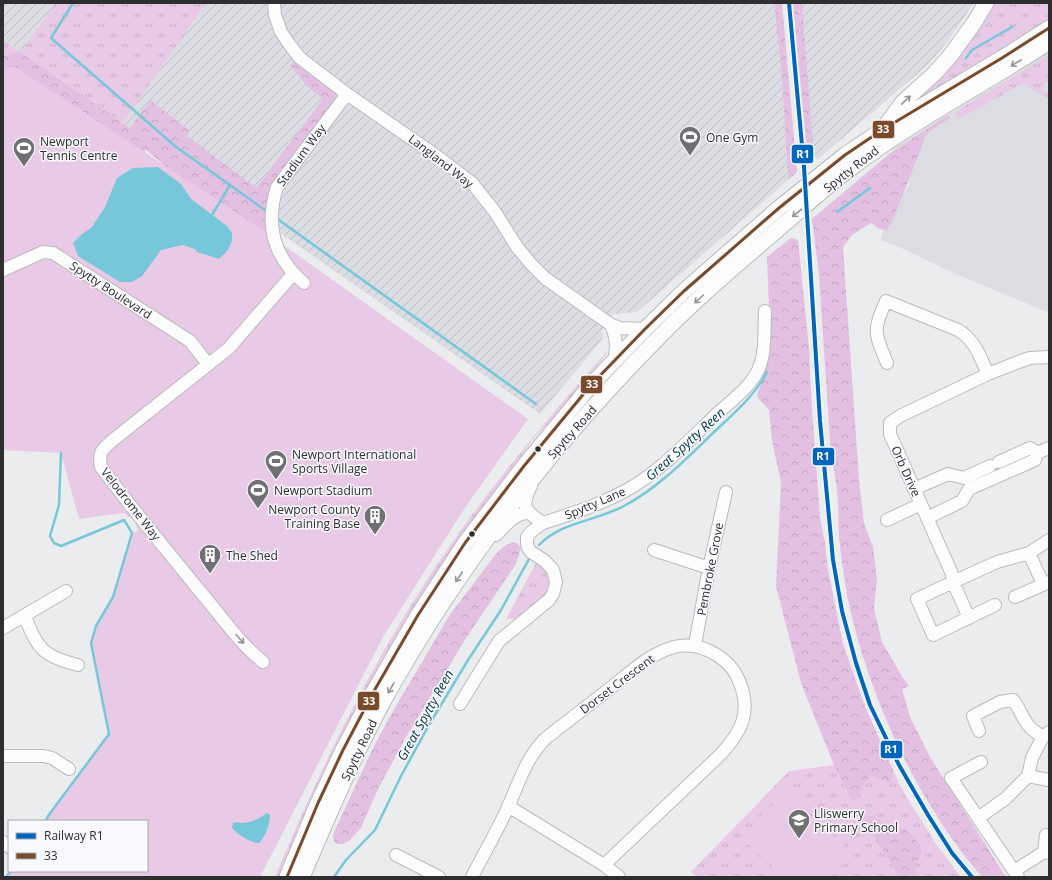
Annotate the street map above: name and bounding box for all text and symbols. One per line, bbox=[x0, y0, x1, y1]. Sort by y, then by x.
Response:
one-way arrow bbox=[1010, 60, 1022, 68]
one-way arrow bbox=[901, 95, 912, 104]
street label: Stadium Way bbox=[273, 120, 330, 190]
line badge: 33 bbox=[872, 120, 895, 139]
text: 33 bbox=[877, 121, 889, 136]
sports icon: One Gym bbox=[677, 124, 703, 157]
place label: One Gym bbox=[706, 129, 758, 146]
street label: Langland Way bbox=[405, 130, 478, 192]
place label: Newport Tennis Centre bbox=[40, 133, 118, 164]
sports icon: Newport Tennis Centre bbox=[11, 135, 37, 168]
street label: Spytty Road bbox=[820, 142, 882, 196]
line badge: R1 bbox=[791, 144, 814, 164]
text: R1 bbox=[796, 146, 810, 161]
one-way arrow bbox=[791, 209, 802, 218]
street label: Spytty Boulevard bbox=[67, 257, 155, 323]
one-way arrow bbox=[694, 294, 704, 304]
line badge: 33 bbox=[580, 375, 603, 394]
text: 33 bbox=[586, 376, 598, 391]
street label: Spytty Road bbox=[544, 402, 600, 462]
water label: Great Spytty Reen bbox=[641, 403, 729, 485]
street label: Orb Drive bbox=[887, 443, 925, 499]
unlabelled marker bbox=[533, 444, 543, 454]
place label: Newport International Sports Village bbox=[292, 446, 416, 477]
line badge: R1 bbox=[812, 447, 835, 466]
sports icon: Newport International Sports Village bbox=[263, 448, 289, 481]
text: R1 bbox=[816, 448, 830, 463]
street label: Velodrome Way bbox=[97, 464, 165, 545]
sports icon: Newport Stadium bbox=[245, 477, 271, 510]
place label: Newport Stadium bbox=[274, 482, 372, 499]
street label: Spytty Lane bbox=[562, 482, 628, 523]
place label: Newport County Training Base bbox=[268, 501, 361, 532]
building icon: Newport County Training Base bbox=[362, 503, 388, 536]
street label: Pembroke Grove bbox=[693, 521, 727, 617]
unlabelled marker bbox=[467, 529, 477, 539]
building icon: The Shed bbox=[197, 542, 223, 575]
place label: The Shed bbox=[226, 547, 278, 564]
one-way arrow bbox=[455, 572, 464, 583]
one-way arrow bbox=[236, 634, 245, 644]
street label: Dorset Crescent bbox=[576, 650, 658, 718]
water label: Great Spytty Reen bbox=[393, 666, 457, 764]
one-way arrow bbox=[387, 682, 395, 694]
line badge: 33 bbox=[357, 691, 380, 711]
text: 33 bbox=[363, 693, 375, 708]
street label: Spytty Road bbox=[337, 716, 381, 784]
line badge: R1 bbox=[880, 740, 903, 759]
text: R1 bbox=[884, 741, 898, 756]
place label: Lliswerry Primary School bbox=[814, 805, 898, 836]
school or university icon: Lliswerry Primary School bbox=[786, 807, 812, 840]
legend bbox=[8, 820, 148, 872]
text: Railway R1 bbox=[44, 827, 104, 844]
text: 33 bbox=[44, 847, 58, 864]

